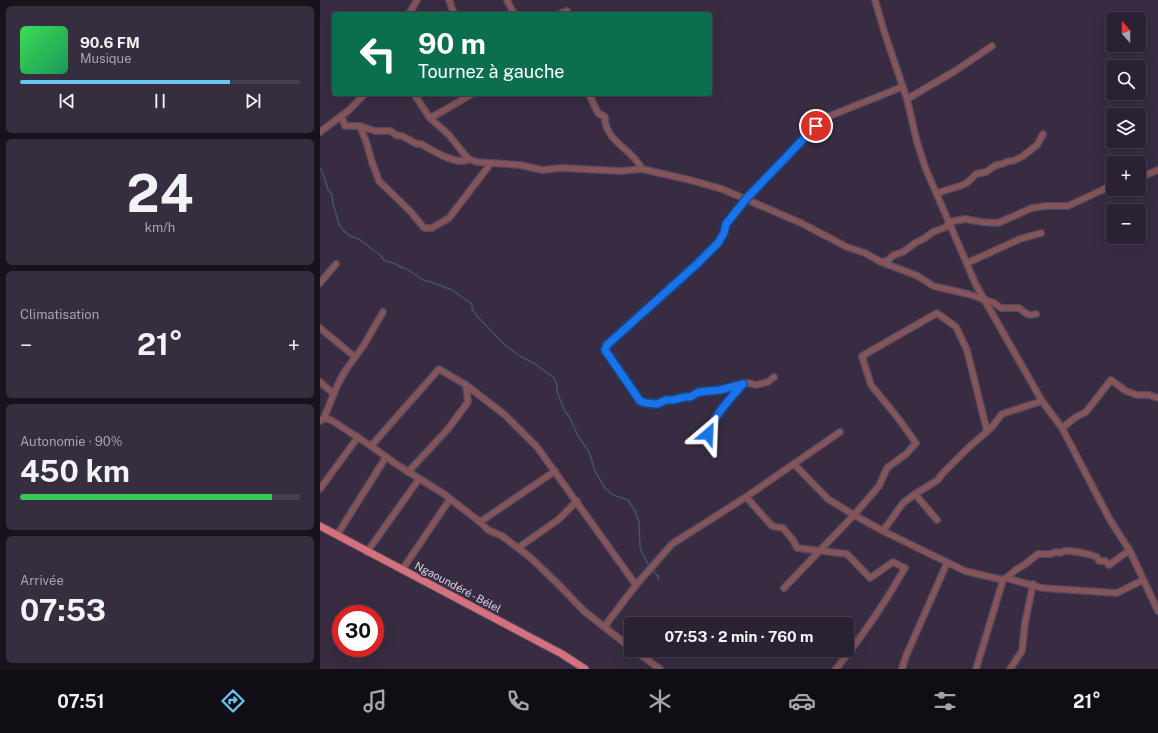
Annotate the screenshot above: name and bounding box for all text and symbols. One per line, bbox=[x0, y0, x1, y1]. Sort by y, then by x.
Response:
north arrow bbox=[1106, 12, 1146, 52]
map controls bbox=[1106, 12, 1146, 244]
text: 90 m bbox=[418, 27, 486, 60]
icon: left bbox=[352, 28, 404, 80]
text: 90.6 FM bbox=[80, 34, 140, 51]
text: Musique bbox=[80, 51, 132, 66]
button: search bbox=[1106, 60, 1146, 100]
text: Tournez à gauche bbox=[418, 61, 565, 82]
icon: previous bbox=[56, 90, 78, 112]
icon: pause bbox=[149, 90, 171, 112]
icon: next bbox=[242, 90, 264, 112]
button: layers bbox=[1106, 108, 1146, 148]
pin bbox=[799, 109, 833, 143]
icon: arrive bbox=[805, 115, 827, 137]
button: + bbox=[1106, 156, 1146, 196]
text: 24 bbox=[126, 163, 194, 224]
button: − bbox=[1106, 204, 1146, 244]
text: km/h bbox=[145, 220, 175, 235]
text: Climatisation bbox=[20, 307, 99, 322]
text: 21° bbox=[137, 326, 183, 362]
text: − bbox=[20, 332, 32, 358]
text: + bbox=[288, 332, 300, 358]
position arrow bbox=[687, 413, 729, 455]
text: Autonomie · 90% bbox=[20, 434, 122, 449]
text: 450 km bbox=[20, 453, 130, 489]
street label: Ngaoundéré - Bélel bbox=[413, 559, 503, 615]
text: Arrivée bbox=[20, 573, 64, 588]
text: 07:53 bbox=[20, 592, 106, 628]
speed limit sign: 30 bbox=[332, 605, 384, 657]
text: 07:53 · 2 min · 760 m bbox=[664, 628, 814, 645]
icon: directions bbox=[219, 687, 247, 715]
icon: music bbox=[361, 687, 389, 715]
icon: phone bbox=[504, 687, 532, 715]
icon: climate bbox=[646, 687, 674, 715]
icon: car bbox=[788, 687, 816, 715]
icon: filters bbox=[931, 687, 959, 715]
text: 07:51 bbox=[57, 691, 104, 712]
text: 21° bbox=[1073, 691, 1101, 712]

